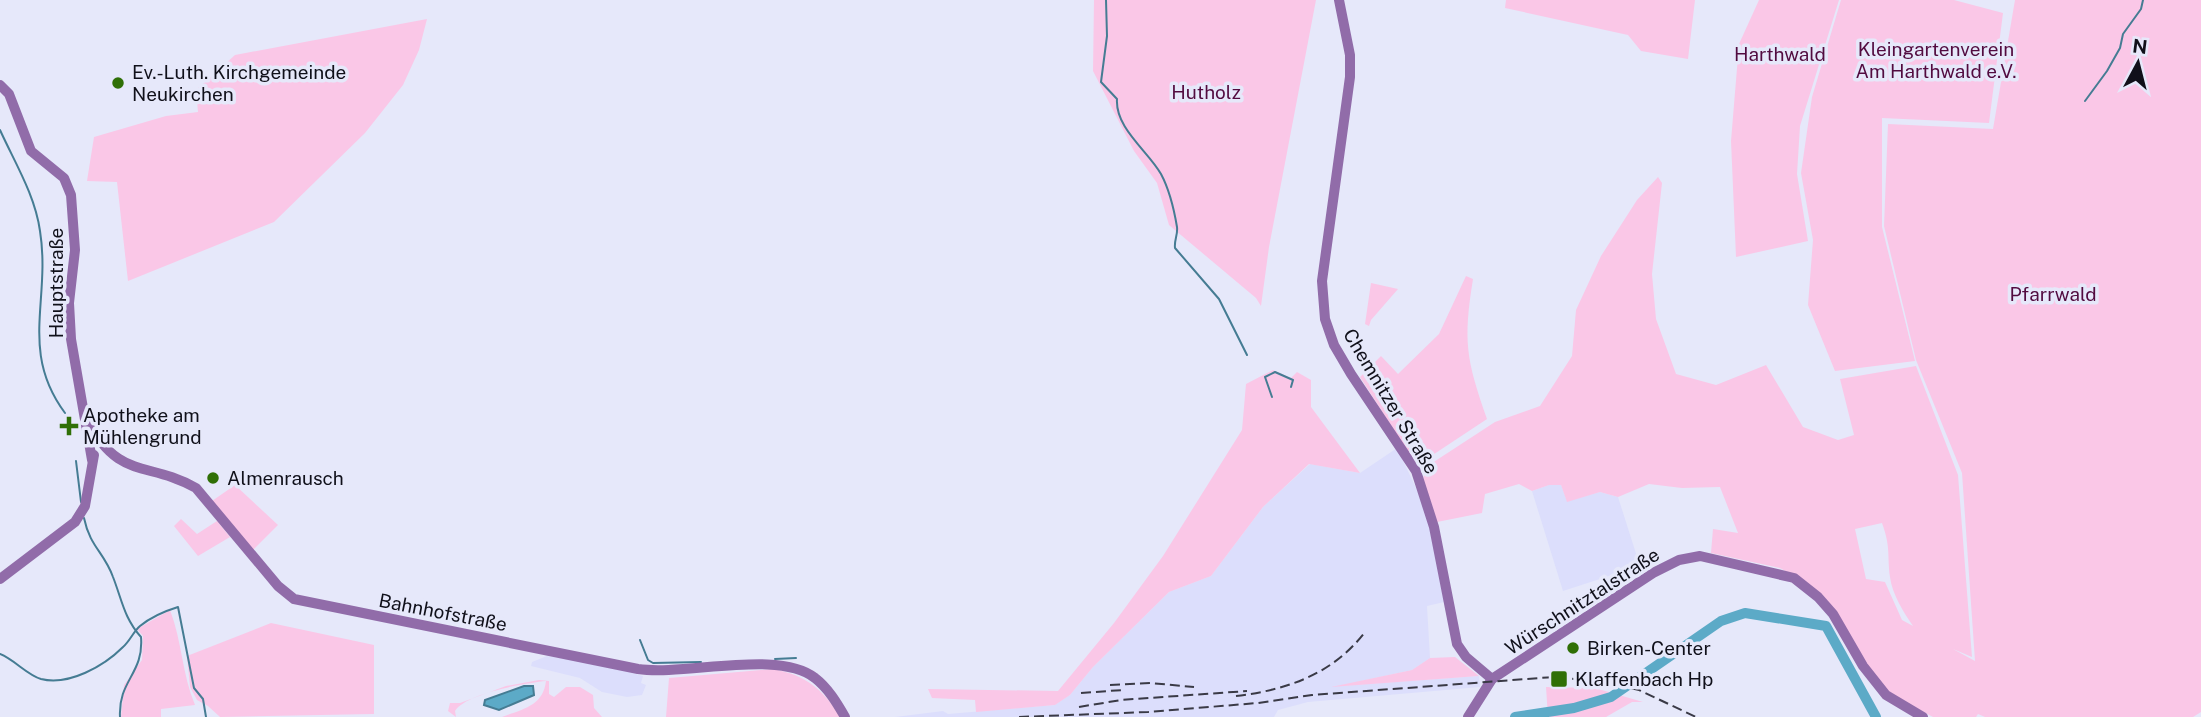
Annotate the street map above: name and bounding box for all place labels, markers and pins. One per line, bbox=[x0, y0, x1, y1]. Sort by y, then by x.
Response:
place label: Ev.-Luth. Kirchgemeinde Neukirchen bbox=[132, 61, 346, 105]
marker: Ev.-Luth. Kirchgemeinde Neukirchen bbox=[110, 75, 126, 91]
place label: Apotheke am Mühlengrund bbox=[83, 404, 202, 448]
marker: Apotheke am Mühlengrund bbox=[61, 418, 77, 434]
place label: Almenrausch bbox=[227, 467, 344, 489]
marker: Almenrausch bbox=[205, 470, 221, 486]
place label: Birken-Center bbox=[1587, 637, 1711, 659]
marker: Birken-Center bbox=[1565, 640, 1581, 656]
place label: Klaffenbach Hp bbox=[1575, 668, 1713, 690]
marker: Klaffenbach Hp bbox=[1549, 669, 1569, 689]

